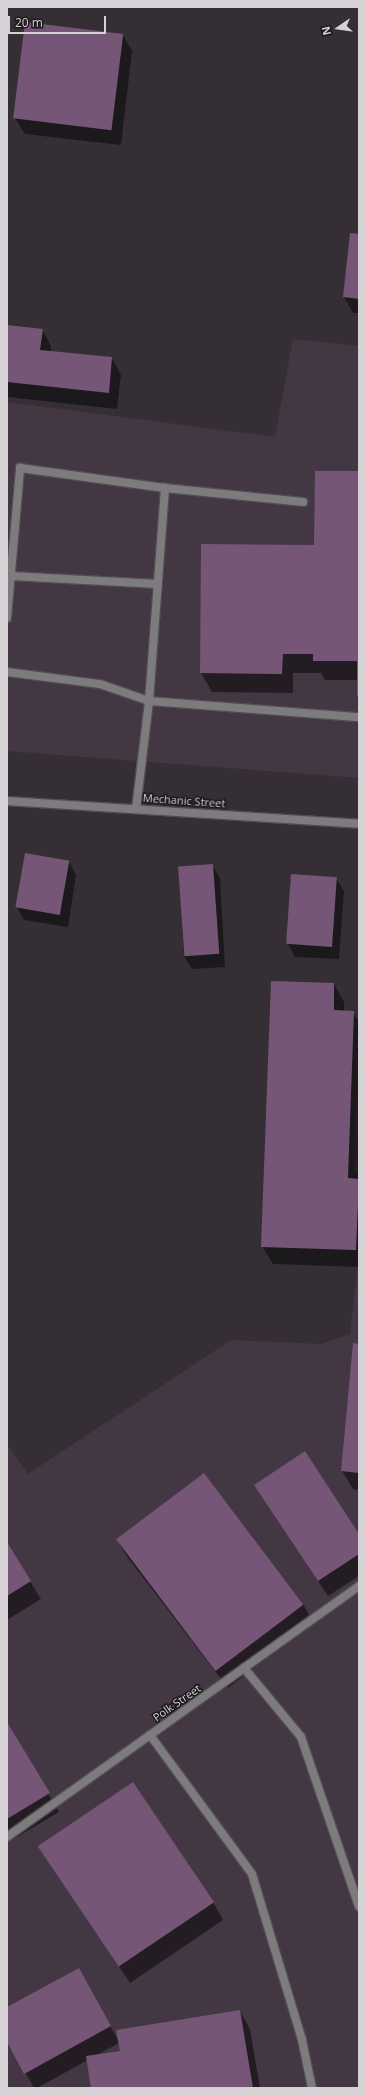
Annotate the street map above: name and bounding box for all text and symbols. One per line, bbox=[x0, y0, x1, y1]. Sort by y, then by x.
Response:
scale bar bbox=[10, 8, 108, 34]
north arrow bbox=[318, 8, 358, 48]
text: 20 m bbox=[15, 14, 43, 31]
text: N bbox=[318, 25, 334, 37]
street label: Mechanic Street bbox=[142, 792, 226, 810]
street label: Polk Street bbox=[151, 1682, 203, 1724]

